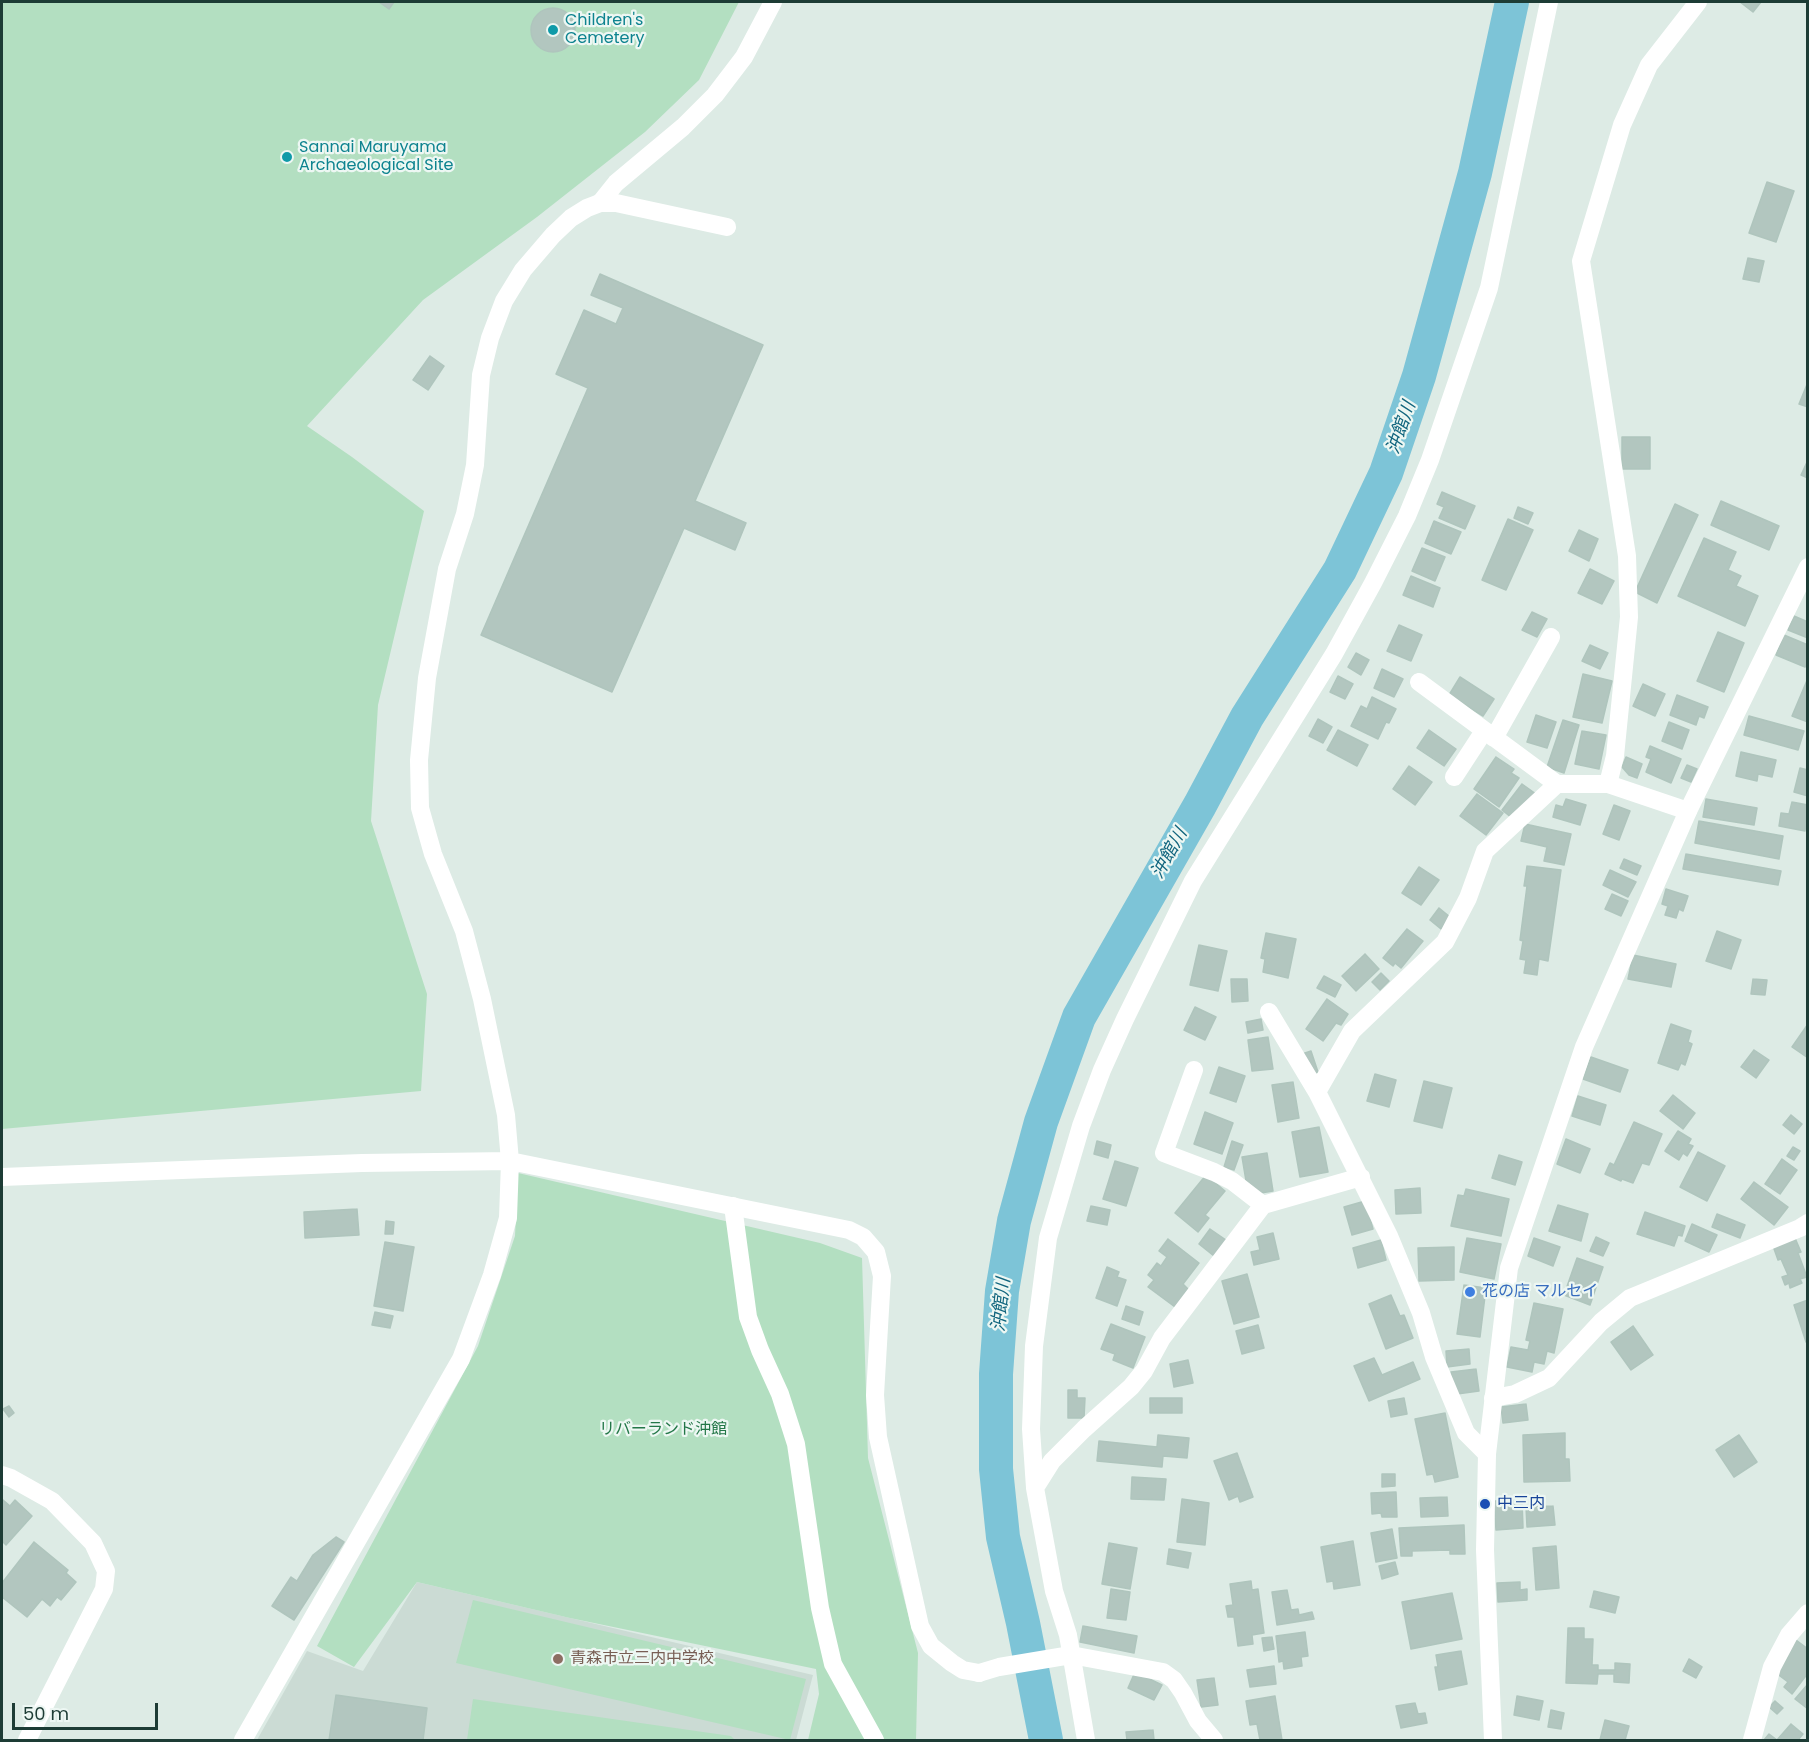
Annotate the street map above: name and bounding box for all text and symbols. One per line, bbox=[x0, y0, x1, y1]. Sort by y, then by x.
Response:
place label: Children's Cemetery bbox=[565, 11, 644, 49]
marker: Children's Cemetery bbox=[546, 23, 560, 37]
place label: Sannai Maruyama Archaeological Site bbox=[299, 138, 453, 176]
marker: Sannai Maruyama Archaeological Site bbox=[280, 150, 294, 164]
water label: 沖館川 bbox=[1383, 399, 1421, 457]
water label: 沖館川 bbox=[1147, 825, 1193, 883]
water label: 沖館川 bbox=[988, 1277, 1016, 1333]
place label: 花の店 マルセイ bbox=[1482, 1282, 1598, 1302]
marker: 花の店 マルセイ bbox=[1463, 1285, 1477, 1299]
park label: リバーランド沖館 bbox=[599, 1420, 727, 1440]
place label: 中三内 bbox=[1497, 1494, 1545, 1514]
marker: 中三内 bbox=[1478, 1497, 1492, 1511]
place label: 青森市立三内中学校 bbox=[570, 1649, 714, 1669]
marker: 青森市立三内中学校 bbox=[551, 1652, 565, 1666]
scale bar bbox=[15, 1691, 160, 1729]
text: 50 m bbox=[23, 1701, 69, 1726]

